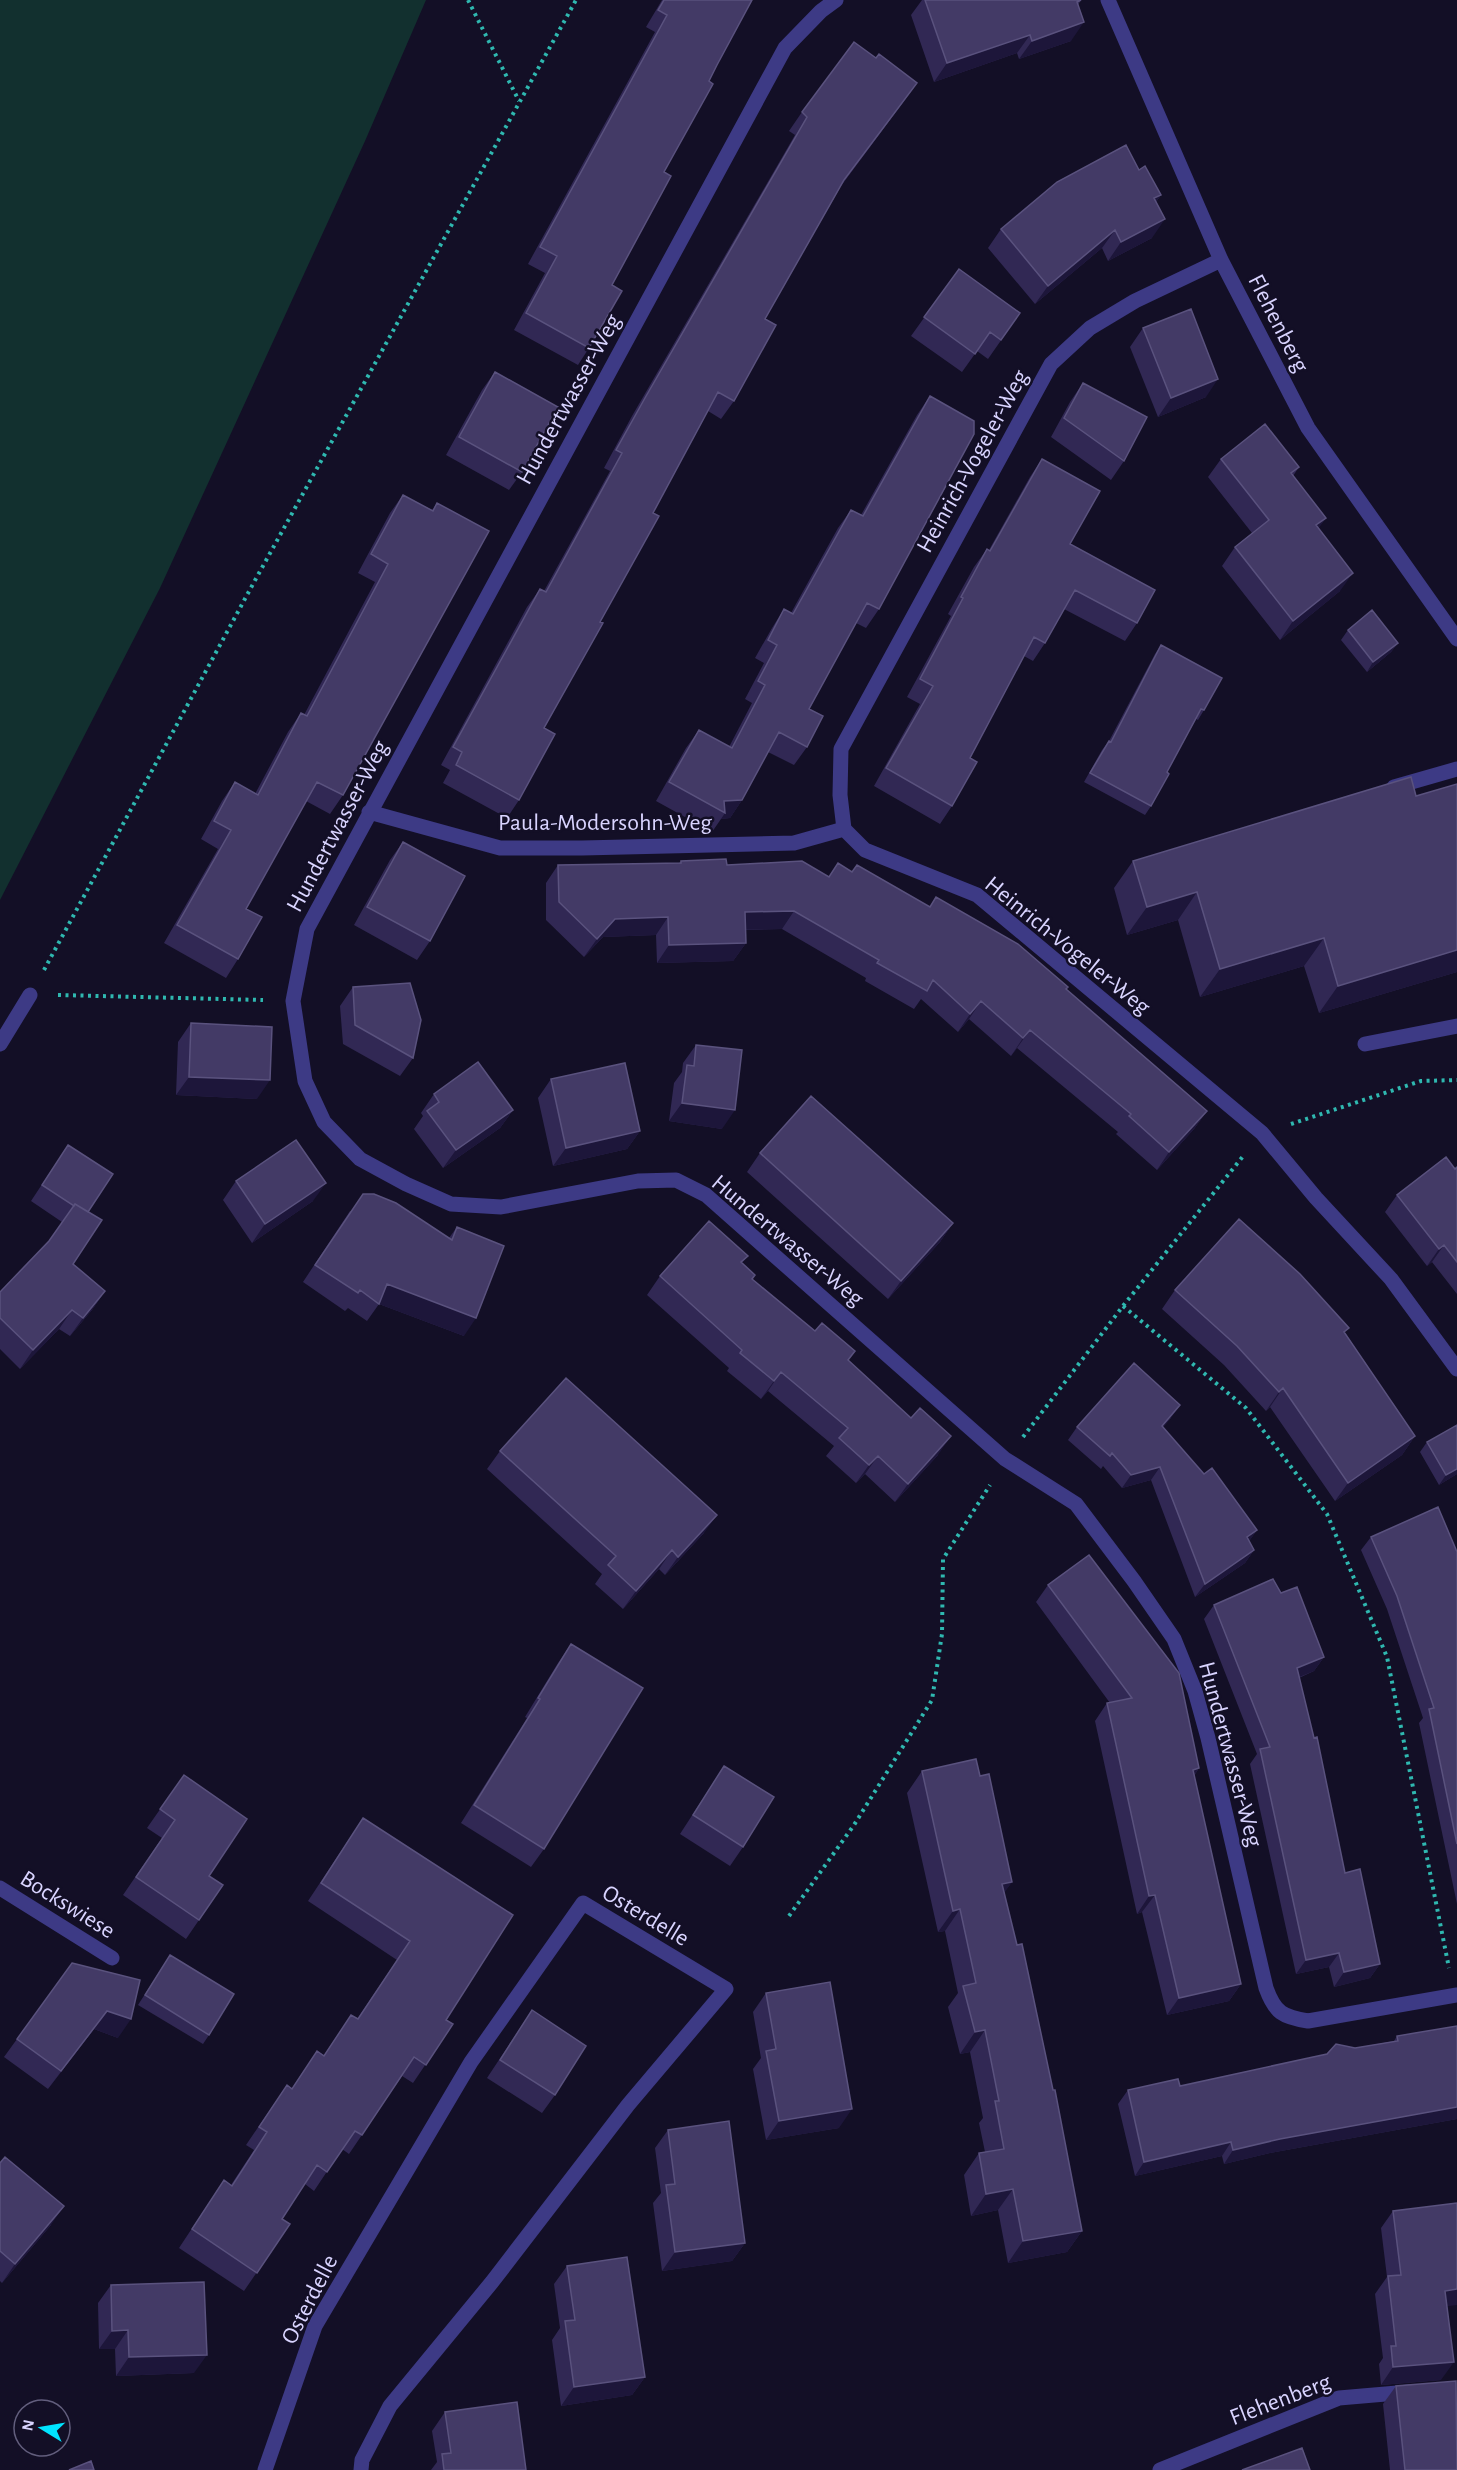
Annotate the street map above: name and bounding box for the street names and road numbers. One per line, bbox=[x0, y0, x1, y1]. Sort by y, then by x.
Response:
street label: Flehenberg bbox=[1243, 271, 1313, 376]
street label: Hundertwasser-Weg bbox=[512, 310, 626, 489]
street label: Heinrich-Vogeler-Weg bbox=[913, 366, 1033, 557]
street label: Hundertwasser-Weg bbox=[283, 736, 393, 916]
street label: Paula-Modersohn-Weg bbox=[498, 811, 712, 835]
street label: Heinrich-Vogeler-Weg bbox=[980, 872, 1155, 1020]
street label: Hundertwasser-Weg bbox=[707, 1170, 868, 1311]
street label: Hundertwasser-Weg bbox=[1194, 1659, 1266, 1850]
street label: Bockswiese bbox=[16, 1866, 119, 1943]
street label: Osterdelle bbox=[598, 1881, 693, 1951]
street label: Osterdelle bbox=[277, 2251, 343, 2348]
street label: Flehenberg bbox=[1227, 2370, 1334, 2430]

